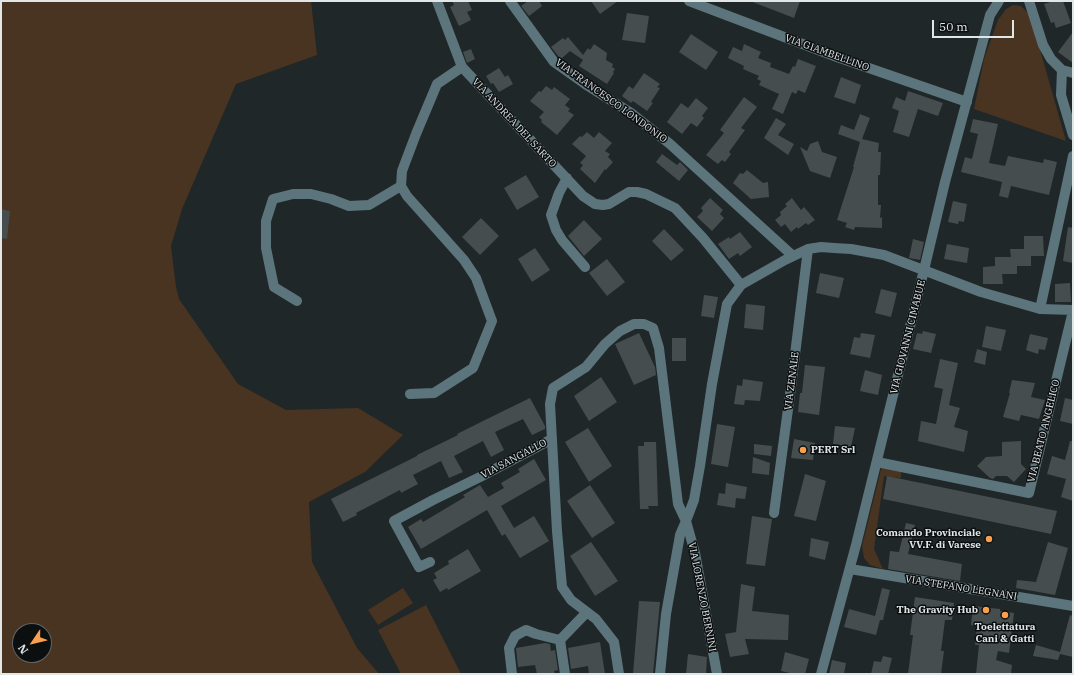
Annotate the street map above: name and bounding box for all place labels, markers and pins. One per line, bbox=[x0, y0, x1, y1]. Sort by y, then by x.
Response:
place label: PERT Srl bbox=[811, 444, 855, 456]
marker: PERT Srl bbox=[798, 445, 808, 455]
place label: Comando Provinciale VV.F. di Varese bbox=[876, 527, 981, 550]
marker: Comando Provinciale VV.F. di Varese bbox=[984, 534, 994, 544]
place label: The Gravity Hub bbox=[896, 604, 978, 616]
marker: The Gravity Hub bbox=[981, 605, 991, 615]
marker: Toelettatura Cani & Gatti bbox=[1000, 610, 1010, 620]
place label: Toelettatura Cani & Gatti bbox=[974, 621, 1036, 644]

